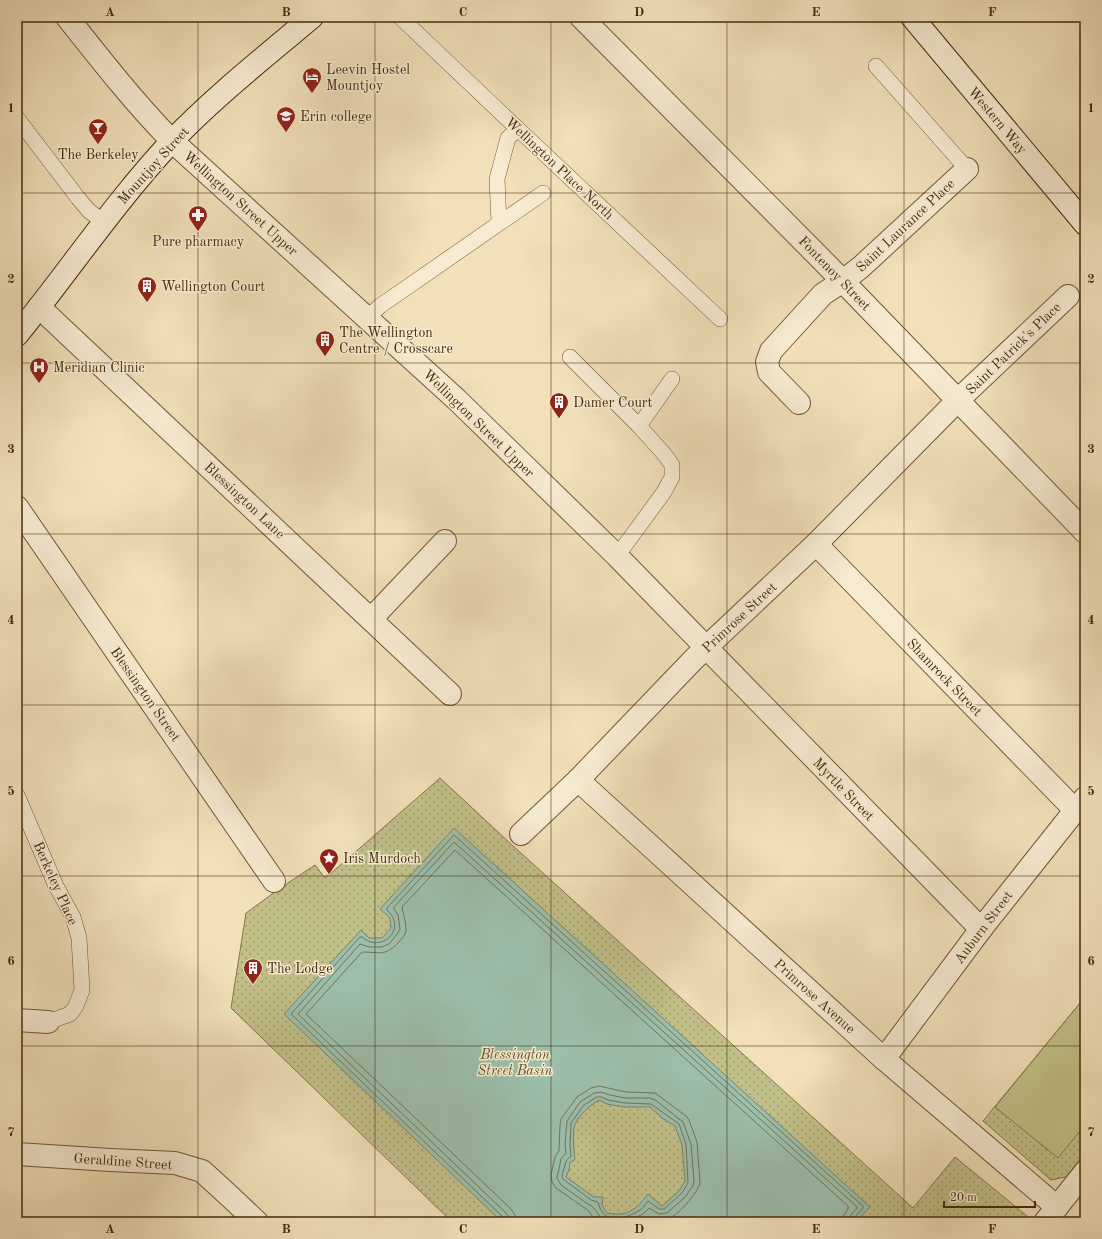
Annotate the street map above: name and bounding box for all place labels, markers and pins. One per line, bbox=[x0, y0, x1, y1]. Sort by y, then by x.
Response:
place label: Leevin Hostel Mountjoy bbox=[326, 63, 410, 93]
hotel icon: Leevin Hostel Mountjoy bbox=[301, 66, 323, 94]
school or university icon: Erin college bbox=[275, 105, 297, 133]
place label: Erin college bbox=[300, 110, 372, 124]
bar icon: The Berkeley bbox=[87, 117, 109, 145]
place label: The Berkeley bbox=[57, 148, 139, 162]
pharmacy icon: Pure pharmacy bbox=[187, 204, 209, 232]
place label: Pure pharmacy bbox=[152, 235, 245, 249]
building icon: Wellington Court bbox=[136, 275, 158, 303]
place label: Wellington Court bbox=[161, 280, 265, 294]
place label: The Wellington Centre / Crosscare bbox=[339, 326, 453, 356]
building icon: The Wellington Centre / Crosscare bbox=[314, 329, 336, 357]
hospital icon: Meridian Clinic bbox=[28, 356, 50, 384]
place label: Meridian Clinic bbox=[53, 361, 145, 375]
building icon: Damer Court bbox=[548, 391, 570, 419]
place label: Damer Court bbox=[573, 396, 653, 410]
place icon: Iris Murdoch bbox=[318, 847, 340, 875]
place label: Iris Murdoch bbox=[343, 852, 421, 866]
building icon: The Lodge bbox=[242, 957, 264, 985]
place label: The Lodge bbox=[267, 962, 333, 976]

